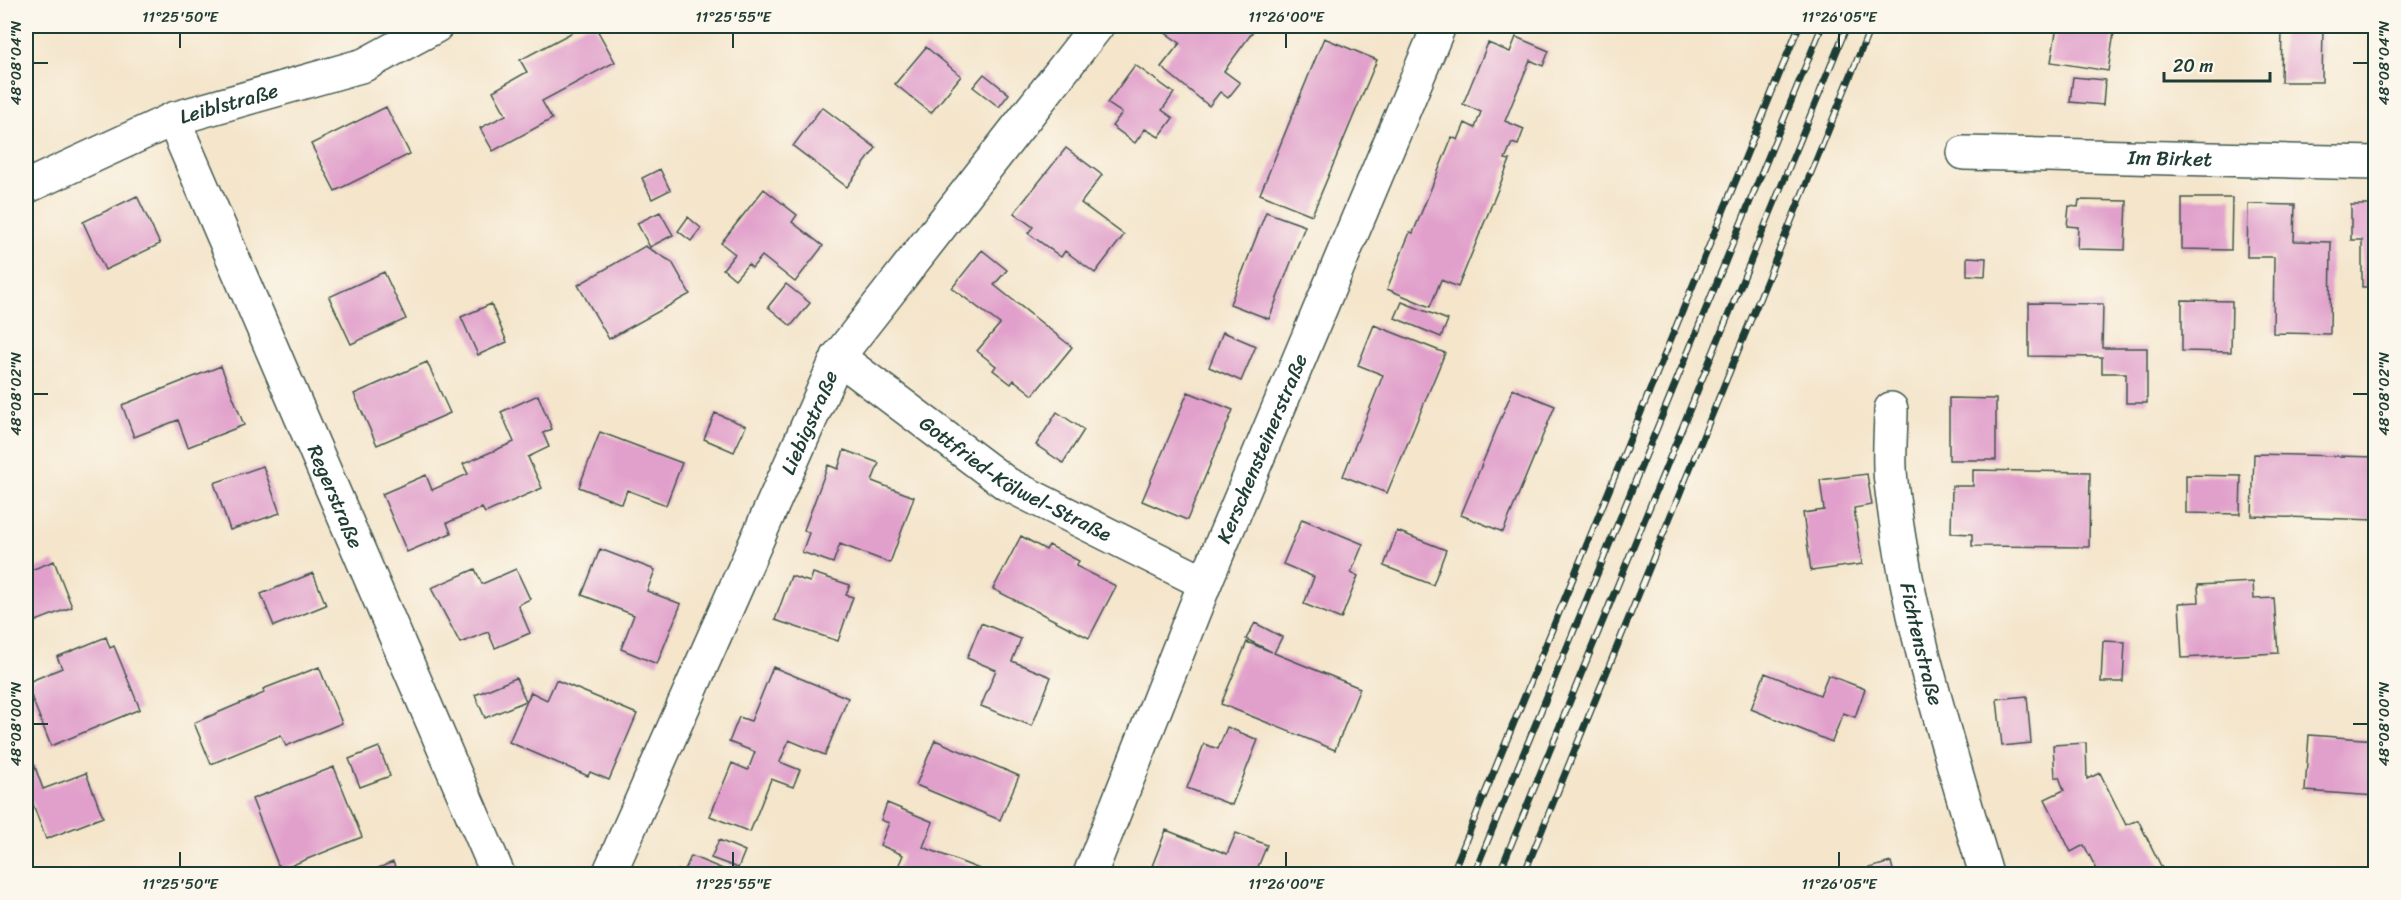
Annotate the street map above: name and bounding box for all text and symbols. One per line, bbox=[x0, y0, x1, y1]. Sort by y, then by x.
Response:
text: 11°25'50"E bbox=[142, 4, 220, 30]
text: 11°25'55"E bbox=[695, 4, 772, 30]
text: 11°26'00"E bbox=[1248, 4, 1325, 30]
text: 11°26'05"E bbox=[1801, 4, 1878, 30]
text: 48°08'04"N bbox=[3, 20, 29, 105]
text: 48°08'04"N bbox=[2371, 20, 2397, 105]
scale bar bbox=[2164, 45, 2270, 83]
text: 20 m bbox=[2173, 50, 2213, 82]
street label: Leiblstraße bbox=[176, 73, 282, 134]
street label: Im Birket bbox=[2126, 140, 2213, 177]
street label: Kerschensteinerstraße bbox=[1207, 348, 1318, 549]
text: 48°08'02"N bbox=[3, 352, 29, 436]
text: 48°08'02"N bbox=[2371, 352, 2397, 436]
street label: Liebigstraße bbox=[771, 365, 848, 480]
street label: Gottfried-Kölwel-Straße bbox=[911, 407, 1118, 552]
street label: Regerstraße bbox=[297, 439, 373, 554]
street label: Fichtenstraße bbox=[1889, 579, 1953, 710]
text: 48°08'00"N bbox=[3, 681, 29, 766]
text: 48°08'00"N bbox=[2371, 681, 2397, 766]
text: 11°25'50"E bbox=[142, 871, 220, 897]
text: 11°25'55"E bbox=[695, 871, 772, 897]
text: 11°26'00"E bbox=[1248, 871, 1325, 897]
text: 11°26'05"E bbox=[1801, 871, 1878, 897]

